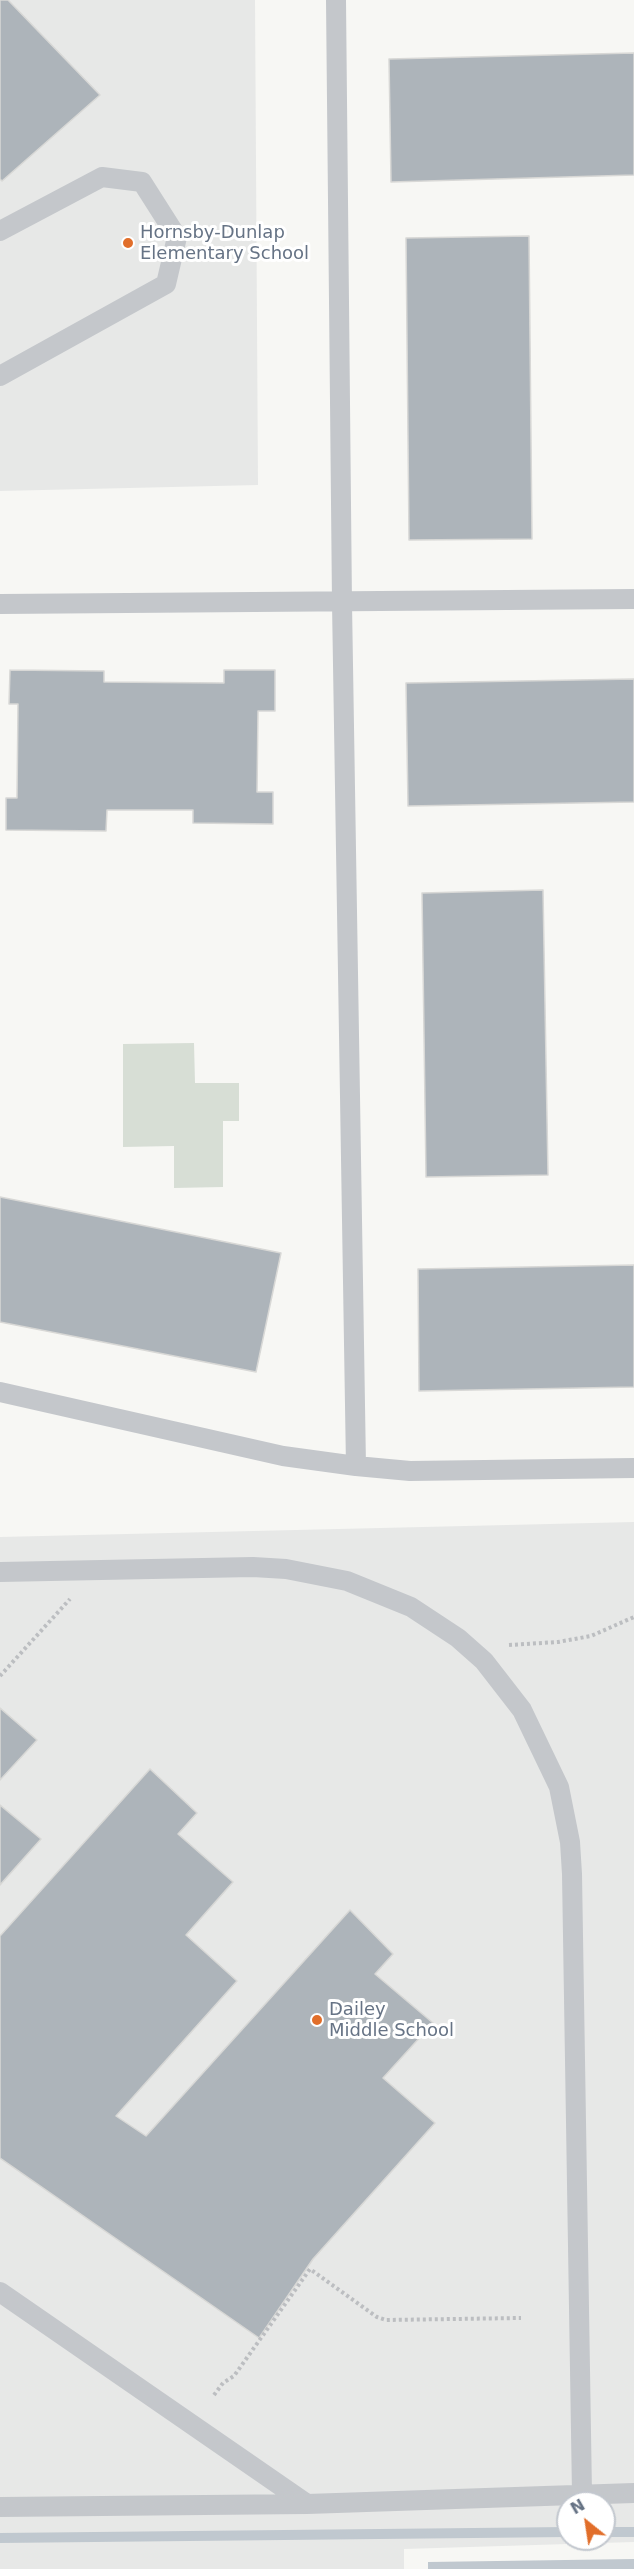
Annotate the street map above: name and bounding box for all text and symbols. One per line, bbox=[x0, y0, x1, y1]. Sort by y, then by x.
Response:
place label: Hornsby-Dunlap Elementary School bbox=[140, 222, 309, 264]
marker: Hornsby-Dunlap Elementary School bbox=[121, 236, 135, 250]
place label: Dailey Middle School bbox=[329, 1999, 454, 2042]
marker: Dailey Middle School bbox=[310, 2013, 324, 2027]
north arrow bbox=[556, 2491, 616, 2551]
text: N bbox=[567, 2495, 588, 2518]

